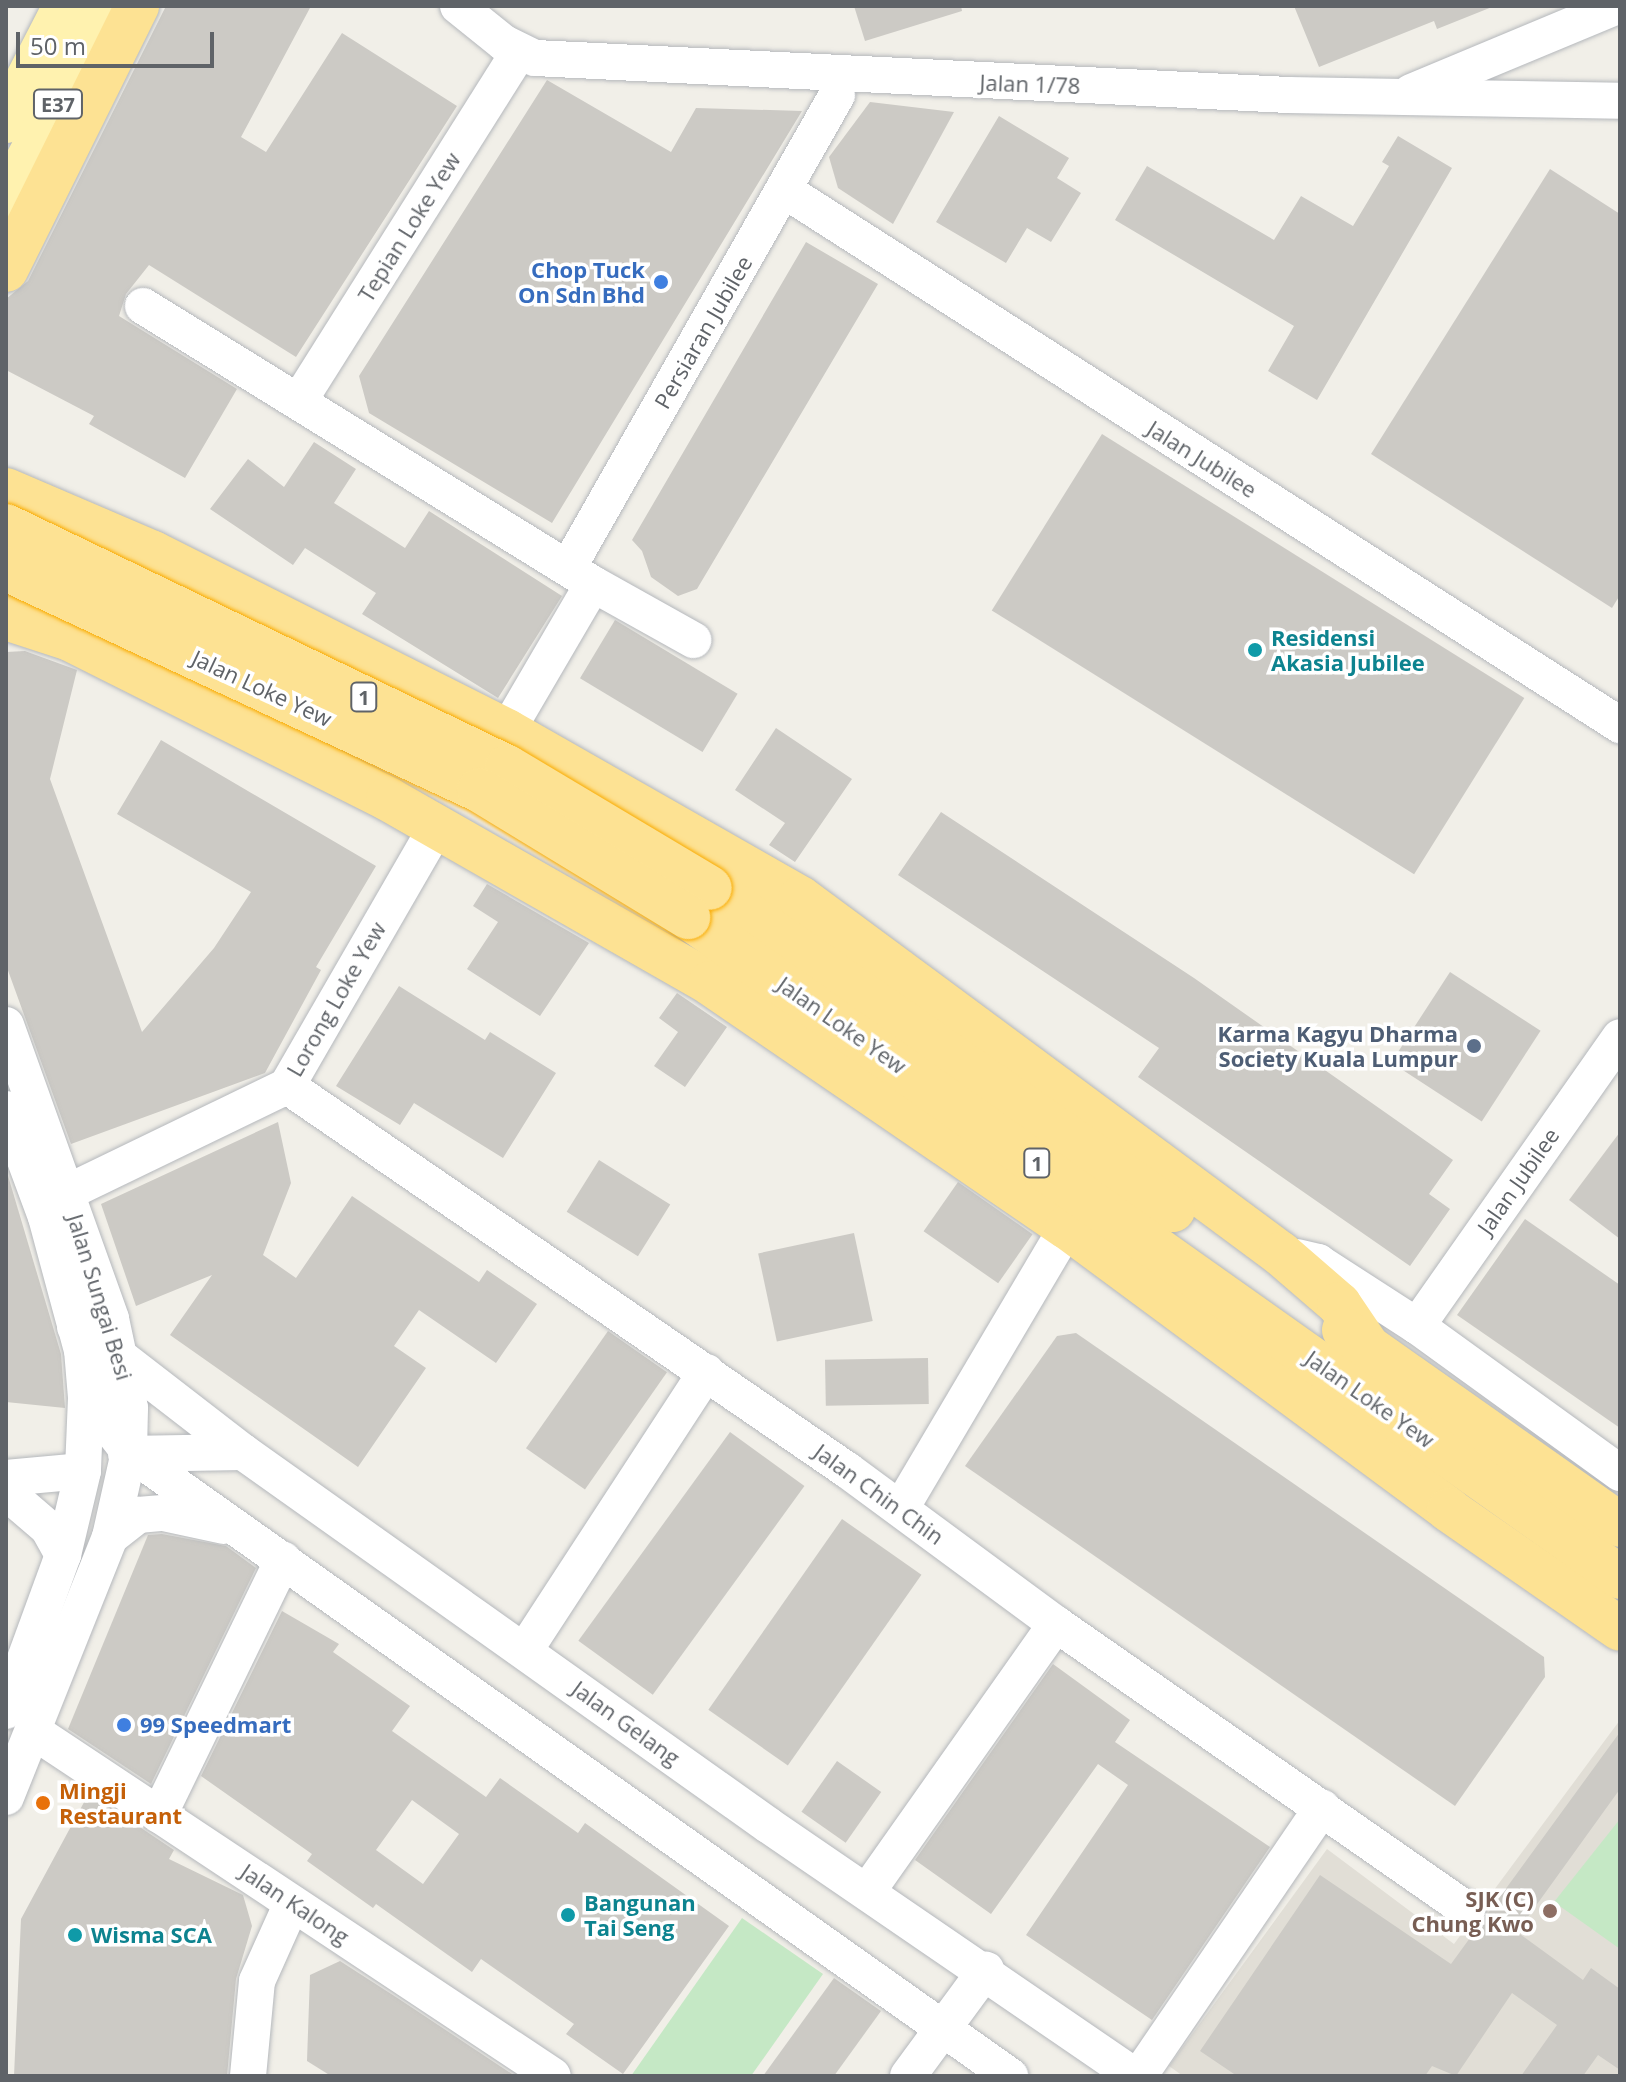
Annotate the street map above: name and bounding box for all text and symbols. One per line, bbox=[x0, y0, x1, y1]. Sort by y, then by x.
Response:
scale bar bbox=[20, 16, 218, 66]
text: 50 m bbox=[30, 29, 86, 62]
street label: Jalan 1/78 bbox=[979, 69, 1081, 99]
road number: E37 bbox=[32, 88, 84, 120]
street label: Tepian Loke Yew bbox=[353, 148, 465, 306]
street label: Persiaran Jubilee bbox=[649, 251, 757, 413]
place label: Chop Tuck On Sdn Bhd bbox=[518, 256, 645, 308]
marker: Chop Tuck On Sdn Bhd bbox=[652, 273, 670, 291]
street label: Jalan Jubilee bbox=[1143, 415, 1261, 503]
place label: Residensi Akasia Jubilee bbox=[1271, 624, 1425, 676]
marker: Residensi Akasia Jubilee bbox=[1246, 641, 1264, 659]
street label: Jalan Loke Yew bbox=[188, 644, 336, 732]
road number: 1 bbox=[350, 681, 378, 713]
street label: Lorong Loke Yew bbox=[281, 917, 391, 1081]
street label: Jalan Loke Yew bbox=[773, 971, 911, 1079]
place label: Karma Kagyu Dharma Society Kuala Lumpur bbox=[1218, 1020, 1458, 1072]
marker: Karma Kagyu Dharma Society Kuala Lumpur bbox=[1465, 1037, 1483, 1055]
street label: Jalan Jubilee bbox=[1472, 1123, 1564, 1239]
road number: 1 bbox=[1023, 1147, 1051, 1179]
street label: Jalan Sungai Besi bbox=[62, 1211, 138, 1383]
street label: Jalan Loke Yew bbox=[1301, 1345, 1439, 1453]
street label: Jalan Chin Chin bbox=[809, 1438, 949, 1550]
street label: Jalan Gelang bbox=[567, 1675, 685, 1771]
place label: 99 Speedmart bbox=[140, 1712, 291, 1738]
marker: 99 Speedmart bbox=[115, 1716, 133, 1734]
place label: Mingji Restaurant bbox=[59, 1777, 182, 1828]
marker: Mingji Restaurant bbox=[34, 1794, 52, 1812]
street label: Jalan Kalong bbox=[236, 1858, 354, 1950]
place label: SJK (C) Chung Kwo bbox=[1411, 1885, 1534, 1936]
place label: Bangunan Tai Seng bbox=[584, 1889, 696, 1940]
marker: SJK (C) Chung Kwo bbox=[1541, 1902, 1559, 1920]
marker: Bangunan Tai Seng bbox=[559, 1906, 577, 1924]
place label: Wisma SCA bbox=[91, 1922, 212, 1948]
marker: Wisma SCA bbox=[66, 1926, 84, 1944]

